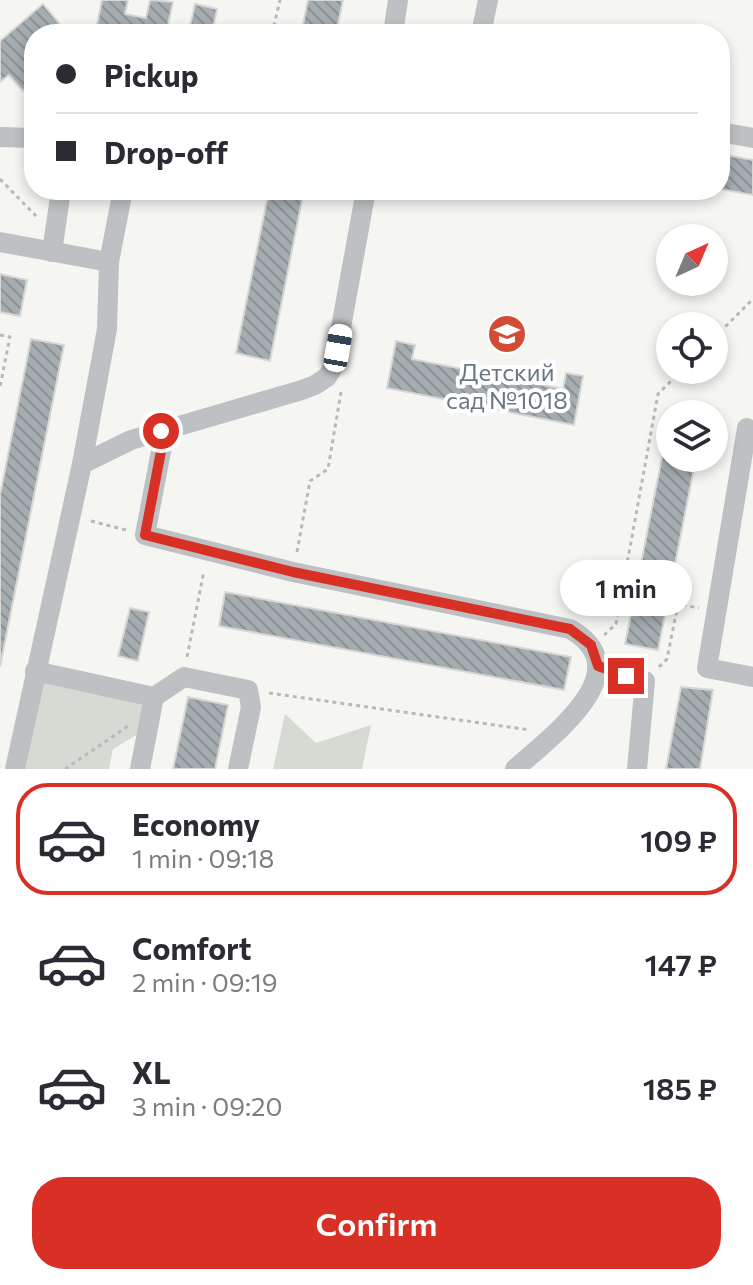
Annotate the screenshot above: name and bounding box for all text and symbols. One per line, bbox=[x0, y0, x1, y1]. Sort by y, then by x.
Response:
text: Pickup bbox=[104, 56, 198, 93]
text: Drop-off bbox=[104, 133, 228, 170]
north arrow bbox=[656, 224, 728, 296]
map controls bbox=[656, 224, 728, 472]
button: locate bbox=[656, 312, 728, 384]
school or university icon: Детский сад №1018 bbox=[486, 313, 528, 355]
car bbox=[322, 322, 354, 374]
place label: Детский сад №1018 bbox=[446, 357, 568, 414]
button: layers bbox=[656, 400, 728, 472]
route start bbox=[143, 413, 179, 449]
callout: 1 min bbox=[560, 560, 692, 616]
text: 1 min bbox=[595, 572, 657, 603]
route end bbox=[608, 658, 644, 694]
icon: car bbox=[36, 803, 108, 875]
text: Economy bbox=[132, 805, 260, 842]
text: 109 ₽ bbox=[640, 821, 717, 858]
text: 1 min · 09:18 bbox=[132, 842, 274, 873]
icon: car bbox=[36, 927, 108, 999]
text: Comfort bbox=[132, 929, 251, 966]
text: 147 ₽ bbox=[645, 945, 717, 982]
text: 2 min · 09:19 bbox=[132, 966, 278, 997]
icon: car bbox=[36, 1051, 108, 1123]
text: XL bbox=[132, 1053, 171, 1090]
text: 185 ₽ bbox=[643, 1069, 717, 1106]
text: 3 min · 09:20 bbox=[132, 1090, 282, 1121]
button: Confirm bbox=[32, 1177, 721, 1269]

